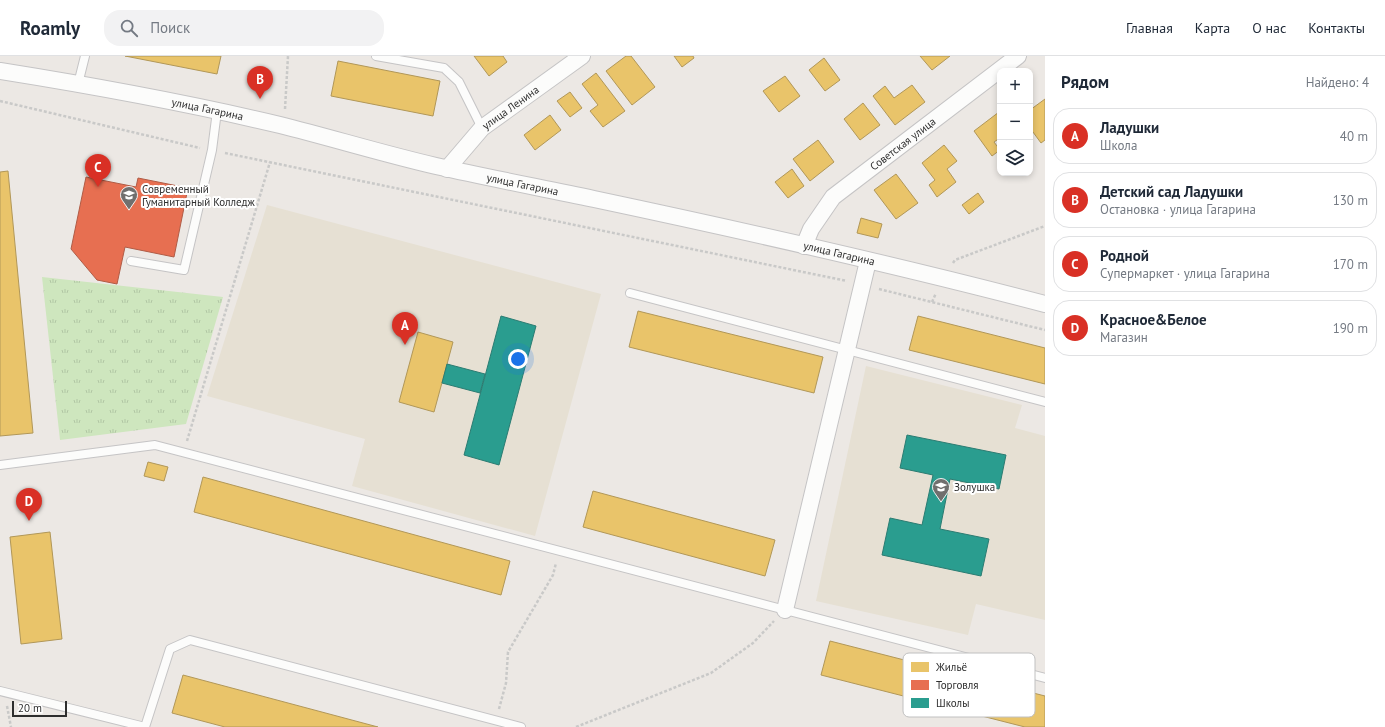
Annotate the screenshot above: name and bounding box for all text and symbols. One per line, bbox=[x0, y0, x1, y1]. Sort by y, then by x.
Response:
search box bbox=[104, 10, 384, 46]
text: Roamly bbox=[20, 16, 80, 40]
icon: search bbox=[118, 17, 140, 39]
text: Поиск bbox=[150, 18, 190, 37]
text: Главная bbox=[1126, 19, 1173, 37]
text: Карта bbox=[1195, 19, 1230, 37]
text: О нас bbox=[1252, 19, 1286, 37]
text: Контакты bbox=[1308, 19, 1365, 37]
pin: B bbox=[247, 66, 273, 99]
map controls bbox=[997, 68, 1033, 176]
button: + bbox=[997, 68, 1033, 104]
text: Рядом bbox=[1061, 71, 1109, 93]
text: Найдено: 4 bbox=[1306, 74, 1369, 91]
street label: улица Ленина bbox=[479, 82, 542, 133]
street label: улица Гагарина bbox=[170, 95, 245, 123]
button: − bbox=[997, 104, 1033, 140]
street label: Советская улица bbox=[867, 114, 938, 173]
text: Ладушки bbox=[1100, 118, 1159, 137]
text: A bbox=[1071, 128, 1079, 145]
text: 40 m bbox=[1340, 128, 1368, 145]
text: Школа bbox=[1100, 137, 1137, 154]
button: layers bbox=[997, 140, 1033, 176]
pin: C bbox=[85, 154, 111, 187]
street label: улица Гагарина bbox=[485, 170, 560, 198]
place label: Современный Гуманитарный Колледж bbox=[142, 182, 255, 209]
text: Детский сад Ладушки bbox=[1100, 182, 1243, 201]
school or university icon: Современный Гуманитарный Колледж bbox=[119, 185, 139, 210]
text: B bbox=[1071, 192, 1079, 209]
text: 130 m bbox=[1333, 192, 1368, 209]
text: Остановка · улица Гагарина bbox=[1100, 201, 1256, 218]
street label: улица Гагарина bbox=[802, 238, 876, 268]
text: Родной bbox=[1100, 246, 1149, 265]
text: C bbox=[1071, 256, 1079, 273]
text: 170 m bbox=[1333, 256, 1368, 273]
text: Супермаркет · улица Гагарина bbox=[1100, 265, 1270, 282]
text: Красное&Белое bbox=[1100, 310, 1207, 329]
pin: A bbox=[392, 312, 418, 345]
text: D bbox=[1071, 320, 1079, 337]
text: 190 m bbox=[1333, 320, 1368, 337]
text: Магазин bbox=[1100, 329, 1148, 346]
your location bbox=[508, 349, 528, 369]
school or university icon: Золушка bbox=[931, 477, 951, 502]
place label: Золушка bbox=[954, 480, 995, 494]
pin: D bbox=[16, 488, 42, 521]
legend bbox=[903, 653, 1035, 717]
text: Жильё bbox=[935, 660, 967, 674]
text: Торговля bbox=[936, 678, 979, 692]
text: Школы bbox=[936, 696, 969, 710]
scale bar bbox=[12, 699, 67, 718]
text: 20 m bbox=[18, 701, 42, 715]

